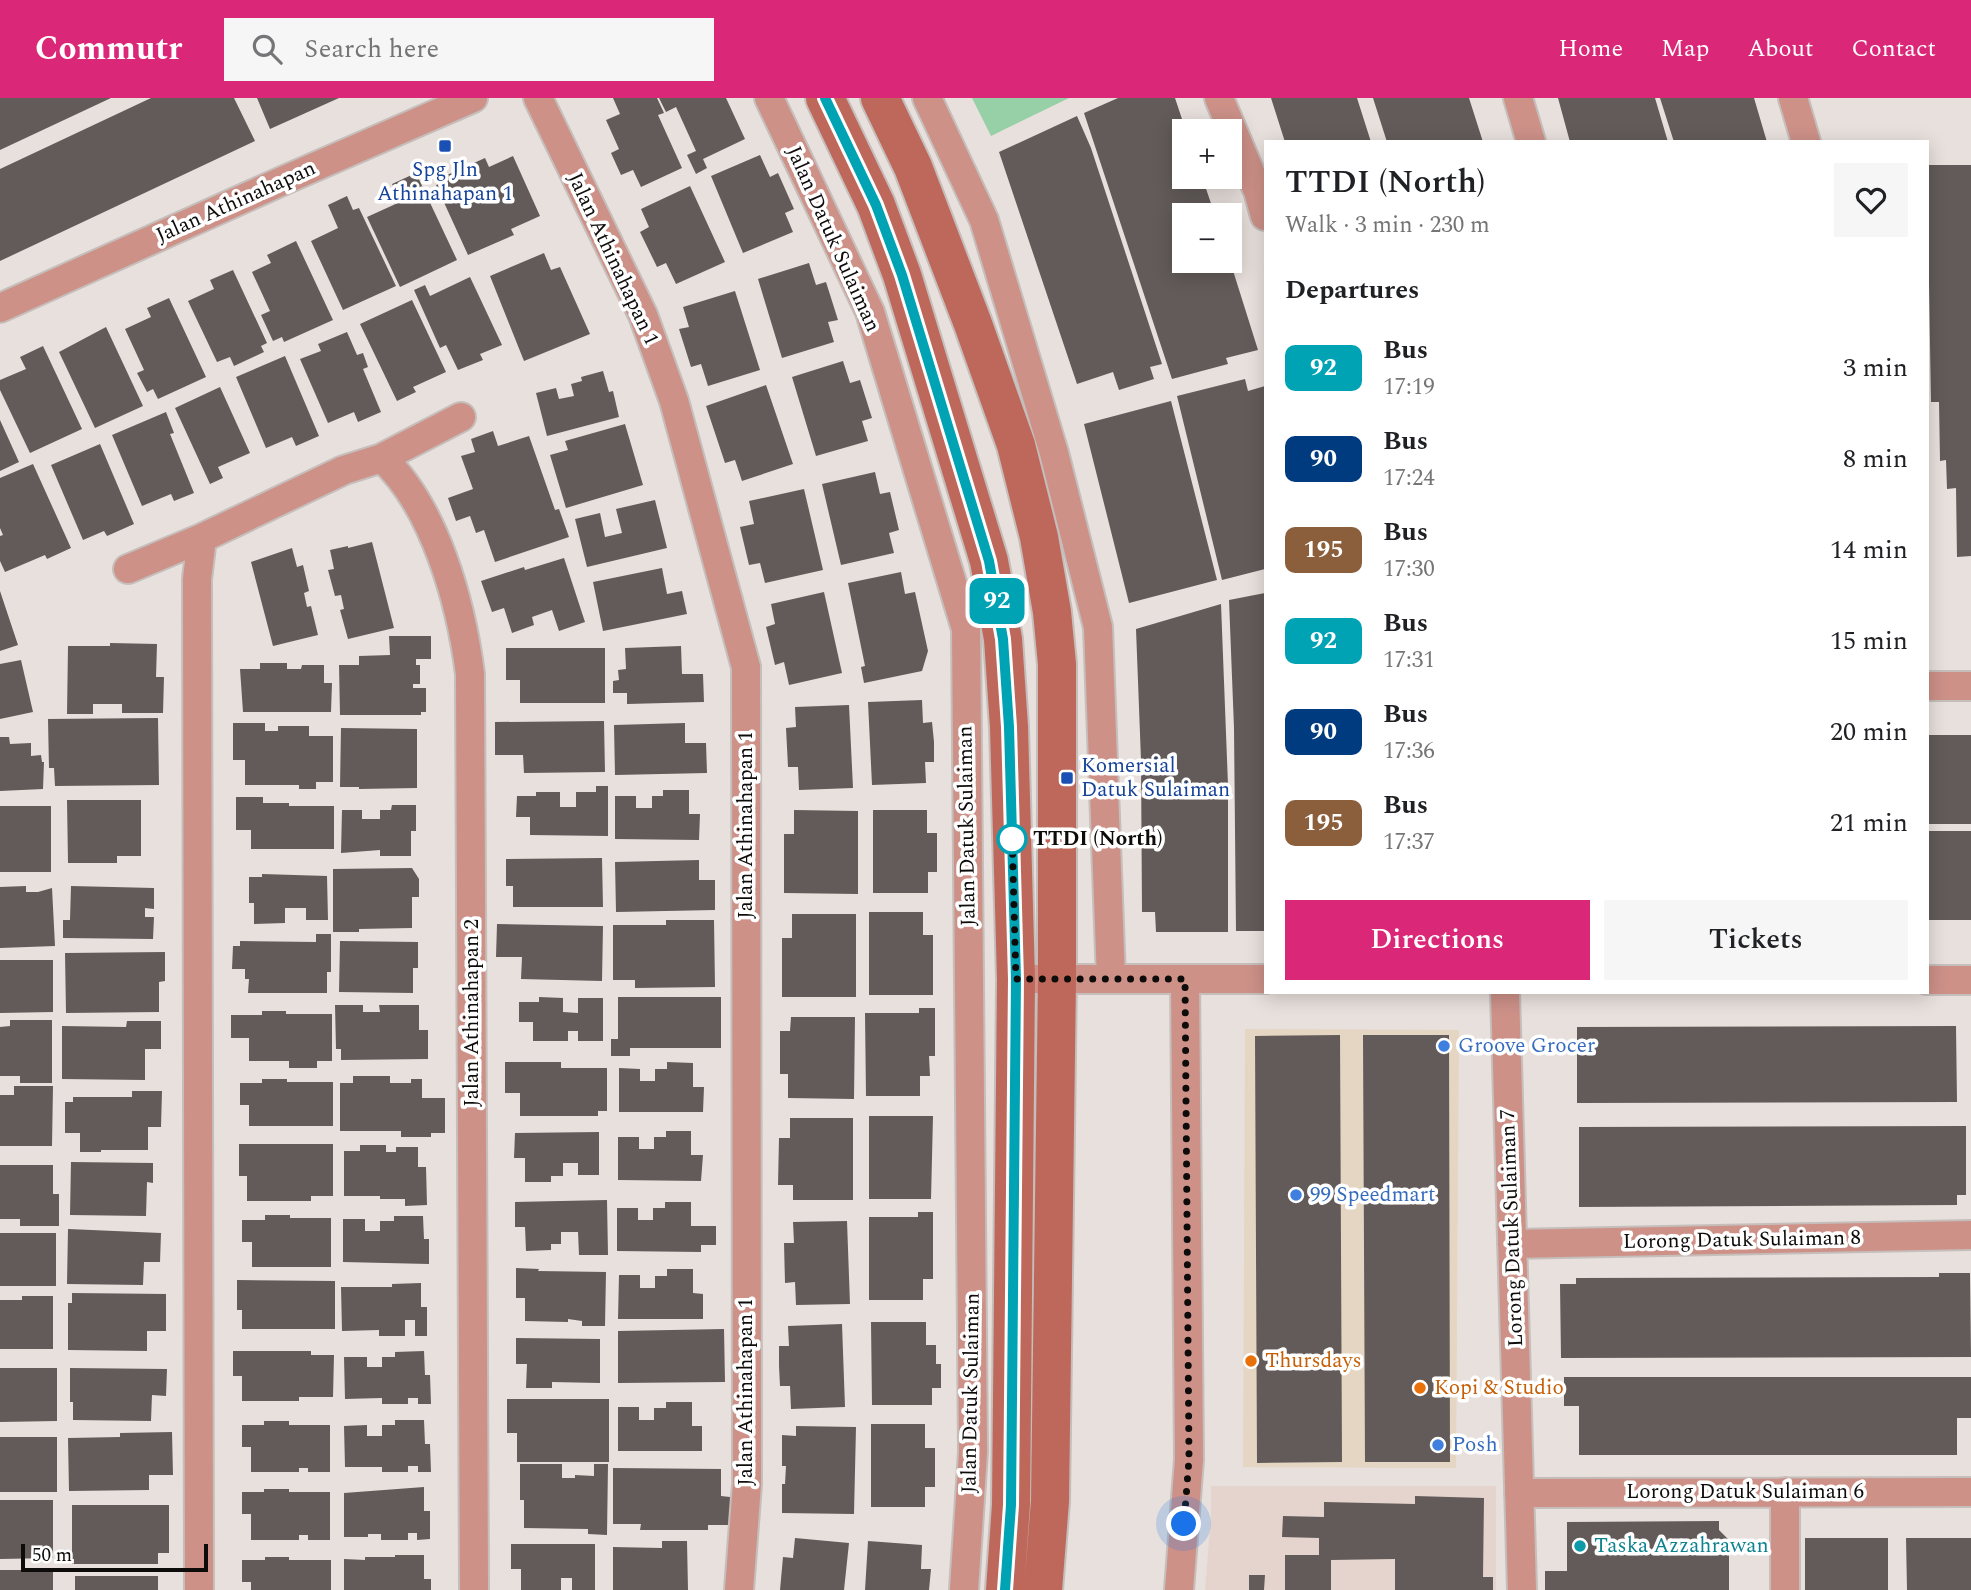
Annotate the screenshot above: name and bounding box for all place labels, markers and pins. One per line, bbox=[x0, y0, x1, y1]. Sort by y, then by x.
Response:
marker: Spg Jln Athinahapan 1 bbox=[437, 138, 453, 154]
place label: Spg Jln Athinahapan 1 bbox=[377, 154, 513, 210]
place label: Komersial Datuk Sulaiman bbox=[1081, 750, 1230, 806]
marker: Komersial Datuk Sulaiman bbox=[1059, 770, 1075, 786]
place label: TTDI (North) bbox=[1033, 823, 1162, 855]
marker: TTDI (North) bbox=[997, 824, 1027, 854]
place label: Groove Grocer bbox=[1458, 1030, 1595, 1062]
marker: Groove Grocer bbox=[1436, 1038, 1452, 1054]
place label: 99 Speedmart bbox=[1310, 1179, 1435, 1211]
marker: 99 Speedmart bbox=[1288, 1187, 1304, 1203]
place label: Thursdays bbox=[1265, 1345, 1362, 1377]
marker: Thursdays bbox=[1243, 1353, 1259, 1369]
place label: Kopi & Studio bbox=[1434, 1372, 1564, 1404]
marker: Kopi & Studio bbox=[1412, 1380, 1428, 1396]
place label: Posh bbox=[1452, 1429, 1498, 1461]
marker: Posh bbox=[1430, 1437, 1446, 1453]
place label: Taska Azzahrawan bbox=[1594, 1530, 1769, 1562]
marker: Taska Azzahrawan bbox=[1572, 1538, 1588, 1554]

